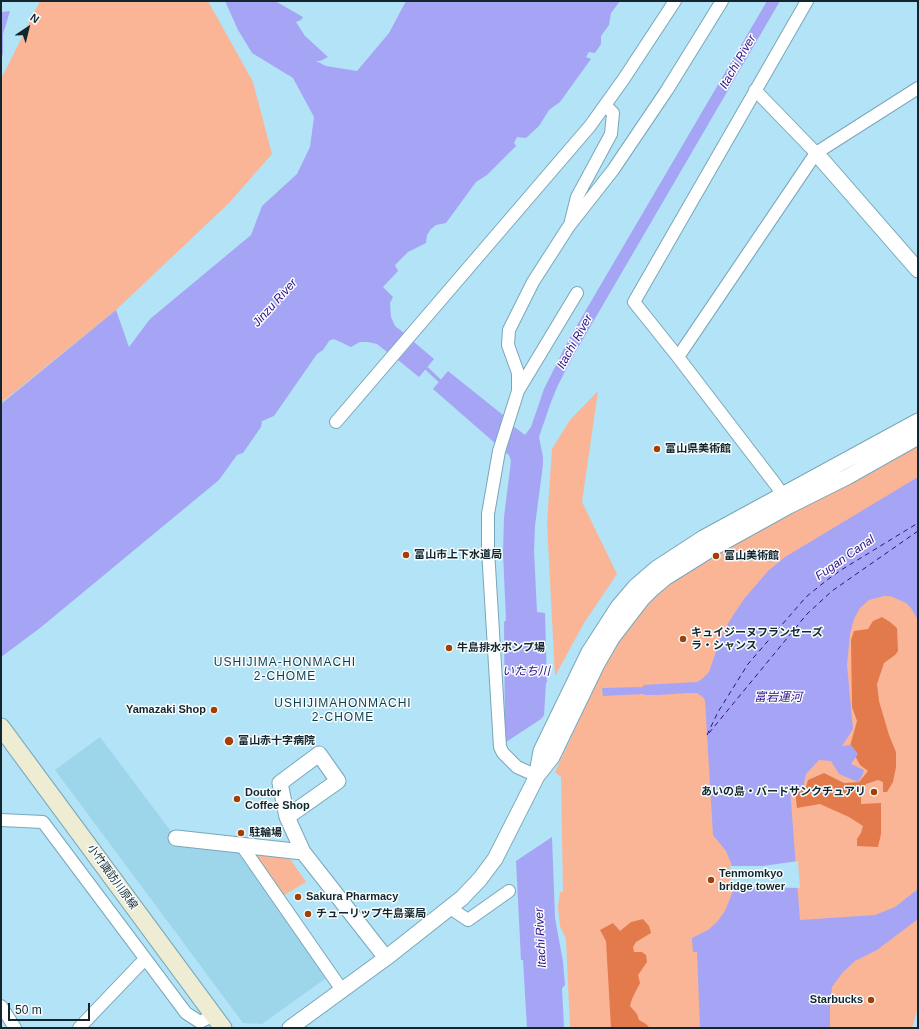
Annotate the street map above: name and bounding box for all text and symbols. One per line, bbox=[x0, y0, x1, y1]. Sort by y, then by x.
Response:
north arrow bbox=[8, 8, 48, 48]
text: N bbox=[28, 11, 42, 25]
water label: Itachi River bbox=[717, 32, 759, 92]
water label: Jinzu River bbox=[250, 276, 300, 330]
water label: Itachi River bbox=[554, 312, 596, 372]
place label: 富山県美術館 bbox=[665, 442, 731, 456]
marker: 富山県美術館 bbox=[652, 444, 662, 454]
water label: Fugan Canal bbox=[813, 532, 877, 584]
place label: 富山市上下水道局 bbox=[414, 548, 502, 562]
place label: 富山美術館 bbox=[724, 549, 779, 563]
marker: 富山市上下水道局 bbox=[401, 550, 411, 560]
marker: 富山美術館 bbox=[711, 551, 721, 561]
place label: キュイジーヌフランセーズ ラ・シャンス bbox=[691, 626, 823, 652]
marker: キュイジーヌフランセーズ ラ・シャンス bbox=[678, 634, 688, 644]
place label: 牛島排水ポンプ場 bbox=[457, 641, 545, 655]
marker: 牛島排水ポンプ場 bbox=[444, 643, 454, 653]
district label: USHIJIMA-HONMACHI 2-CHOME bbox=[214, 656, 356, 684]
water label: いたち川 bbox=[502, 665, 550, 679]
water label: 富岩運河 bbox=[754, 691, 802, 705]
district label: USHIJIMAHONMACHI 2-CHOME bbox=[274, 697, 412, 725]
place label: Yamazaki Shop bbox=[126, 703, 206, 717]
marker: Yamazaki Shop bbox=[209, 705, 219, 715]
place label: 富山赤十字病院 bbox=[238, 734, 315, 748]
marker: 富山赤十字病院 bbox=[223, 735, 235, 747]
place label: あいの島・バードサンクチュアリ bbox=[701, 785, 866, 799]
place label: Doutor Coffee Shop bbox=[245, 786, 310, 812]
marker: あいの島・バードサンクチュアリ bbox=[869, 787, 879, 797]
marker: Doutor Coffee Shop bbox=[232, 794, 242, 804]
place label: 駐輪場 bbox=[249, 826, 282, 840]
marker: 駐輪場 bbox=[236, 828, 246, 838]
street label: 小竹諏訪川原線 bbox=[84, 842, 140, 912]
place label: Tenmomkyo bridge tower bbox=[719, 867, 785, 893]
marker: Tenmomkyo bridge tower bbox=[706, 875, 716, 885]
place label: Sakura Pharmacy bbox=[306, 890, 398, 904]
marker: Sakura Pharmacy bbox=[293, 892, 303, 902]
place label: チューリップ牛島薬局 bbox=[316, 907, 426, 921]
water label: Itachi River bbox=[532, 908, 550, 968]
marker: チューリップ牛島薬局 bbox=[303, 909, 313, 919]
place label: Starbucks bbox=[810, 993, 863, 1007]
scale bar bbox=[10, 995, 92, 1021]
marker: Starbucks bbox=[866, 995, 876, 1005]
text: 50 m bbox=[15, 1003, 42, 1017]

